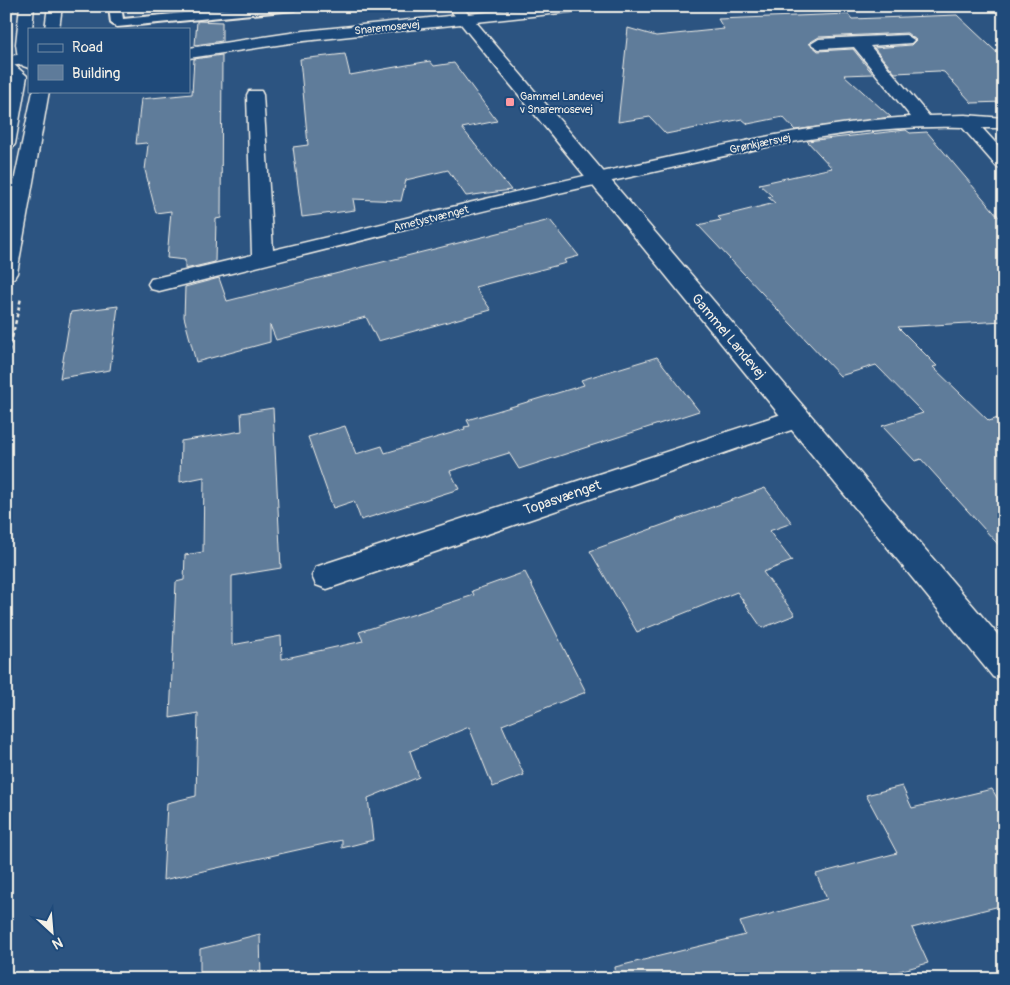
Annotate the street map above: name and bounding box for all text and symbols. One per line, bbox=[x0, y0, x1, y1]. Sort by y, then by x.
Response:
street label: Snaremosevej bbox=[354, 18, 420, 37]
legend bbox=[28, 28, 190, 92]
text: Road bbox=[72, 38, 103, 57]
text: Building bbox=[72, 64, 120, 83]
place label: Gammel Landevej v Snaremosevej bbox=[519, 90, 603, 116]
marker: Gammel Landevej v Snaremosevej bbox=[504, 96, 516, 108]
street label: Grønkjærsvej bbox=[728, 131, 792, 156]
street label: Ametystvænget bbox=[392, 203, 471, 234]
street label: Gammel Landevej bbox=[688, 290, 769, 382]
street label: Topasvænget bbox=[521, 476, 603, 519]
north arrow bbox=[28, 908, 78, 958]
text: N bbox=[49, 934, 65, 953]

